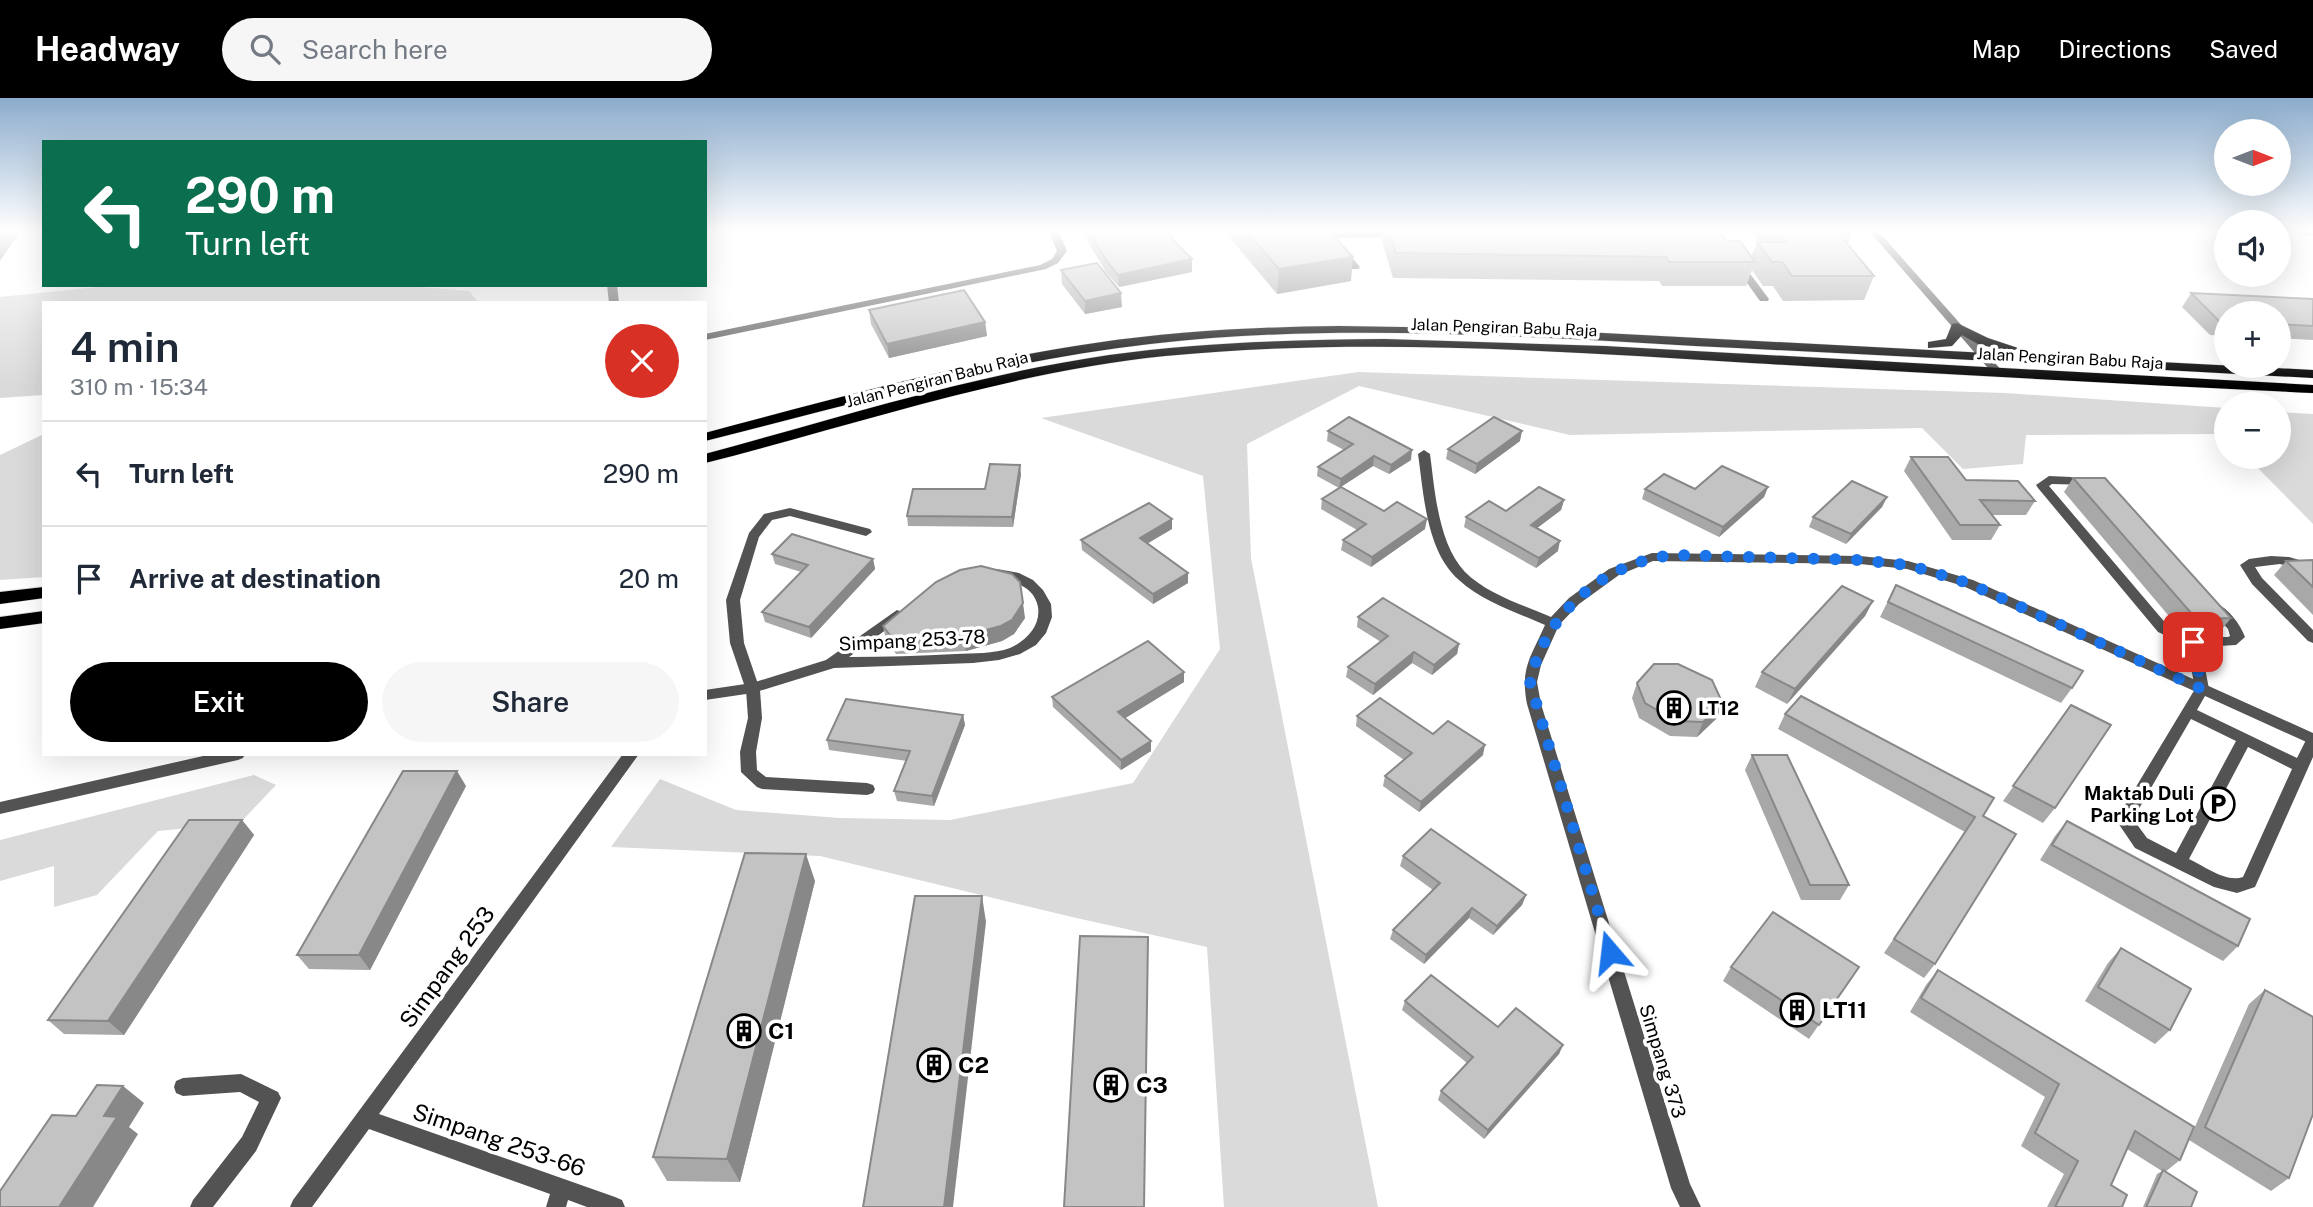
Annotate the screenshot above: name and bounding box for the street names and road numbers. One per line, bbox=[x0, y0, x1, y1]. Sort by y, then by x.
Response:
street label: Jalan Pengiran Babu Raja bbox=[1410, 315, 1598, 340]
street label: Jalan Pengiran Babu Raja bbox=[1976, 344, 2164, 373]
street label: Jalan Pengiran Babu Raja bbox=[844, 348, 1030, 411]
street label: Simpang 253-78 bbox=[838, 625, 986, 655]
street label: Simpang 253 bbox=[393, 901, 500, 1033]
street label: Simpang 373 bbox=[1635, 1001, 1691, 1121]
street label: Simpang 253-66 bbox=[409, 1097, 589, 1182]

